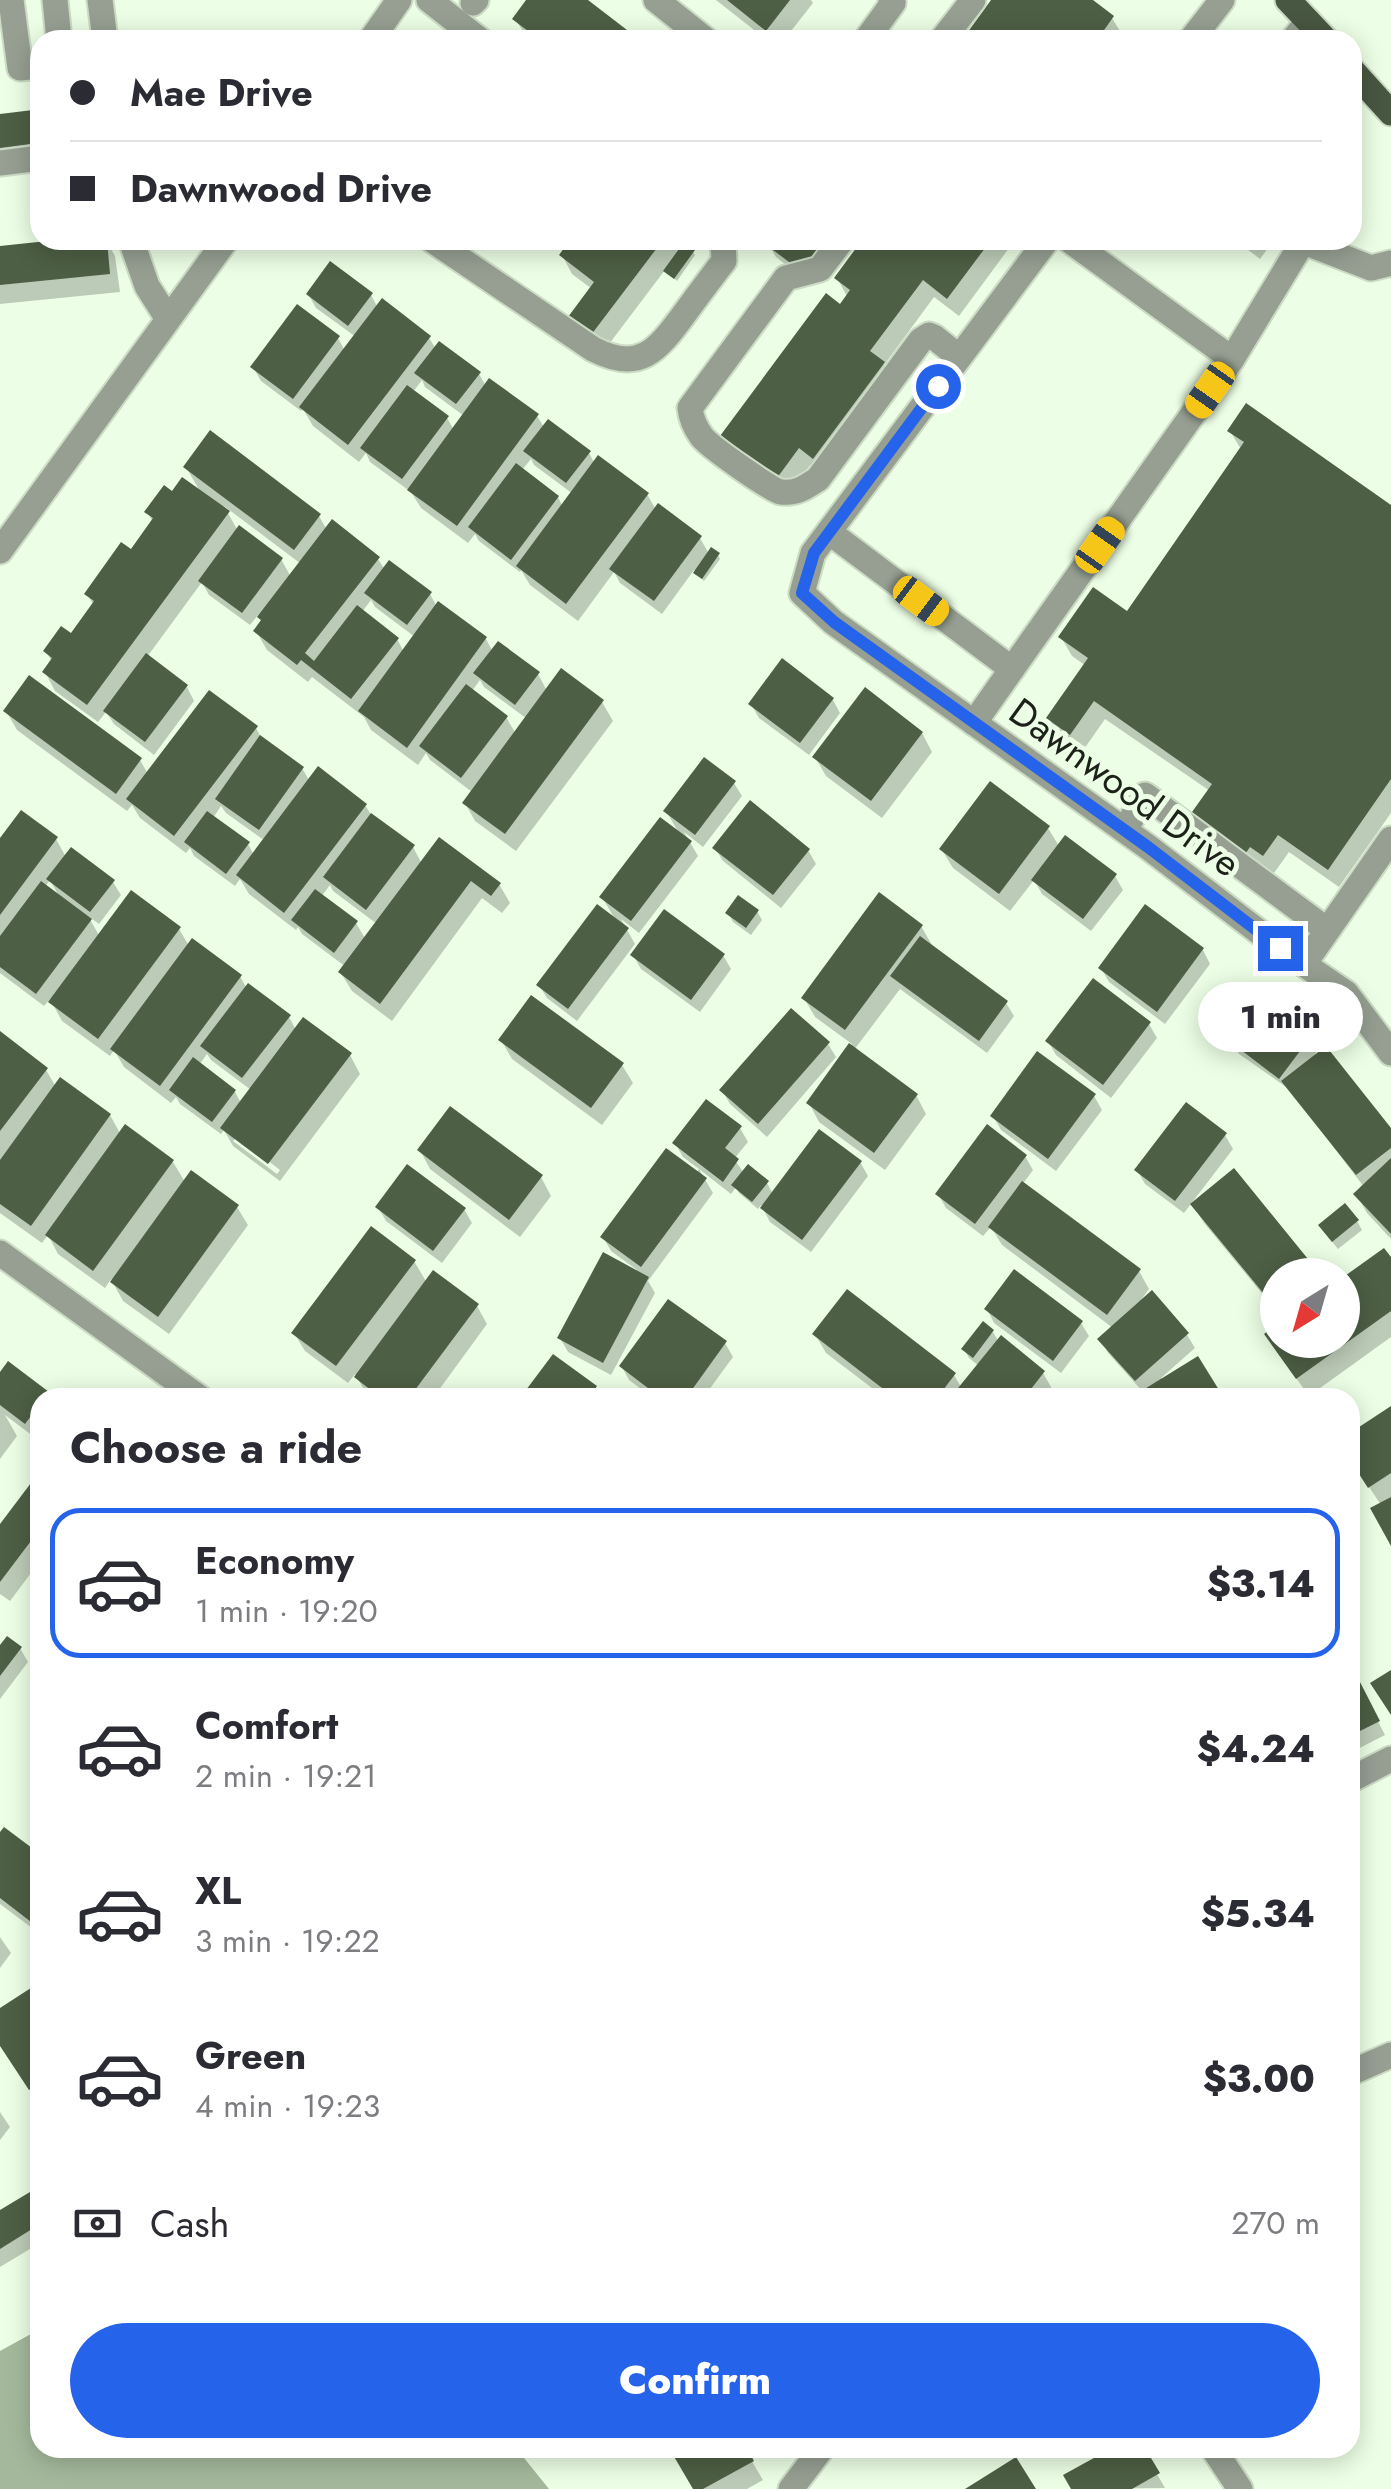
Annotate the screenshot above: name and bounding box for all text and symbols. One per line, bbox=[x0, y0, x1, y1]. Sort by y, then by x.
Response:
text: Mae Drive bbox=[130, 65, 313, 120]
text: Dawnwood Drive bbox=[130, 161, 432, 216]
car bbox=[1181, 357, 1239, 423]
route start bbox=[916, 364, 961, 409]
car bbox=[1071, 512, 1129, 578]
car bbox=[888, 571, 954, 631]
street label: Dawnwood Drive bbox=[998, 684, 1252, 890]
route end bbox=[1258, 926, 1303, 971]
callout: 1 min bbox=[1198, 983, 1362, 1053]
text: 1 min bbox=[1240, 994, 1321, 1040]
north arrow bbox=[1260, 1258, 1360, 1358]
map controls bbox=[1260, 1258, 1360, 1358]
text: Choose a ride bbox=[70, 1415, 362, 1480]
text: Economy bbox=[195, 1533, 354, 1588]
icon: car bbox=[75, 1538, 165, 1628]
text: $3.14 bbox=[1207, 1556, 1315, 1611]
text: 1 min · 19:20 bbox=[195, 1588, 378, 1634]
text: Comfort bbox=[195, 1698, 338, 1753]
icon: car bbox=[75, 1703, 165, 1793]
text: $4.24 bbox=[1197, 1721, 1315, 1776]
text: 2 min · 19:21 bbox=[195, 1753, 377, 1799]
text: XL bbox=[195, 1863, 241, 1918]
icon: car bbox=[75, 1868, 165, 1958]
text: $5.34 bbox=[1201, 1886, 1315, 1941]
text: 3 min · 19:22 bbox=[195, 1918, 380, 1964]
text: Green bbox=[195, 2028, 306, 2083]
icon: car bbox=[75, 2033, 165, 2123]
text: $3.00 bbox=[1203, 2051, 1315, 2106]
text: 4 min · 19:23 bbox=[195, 2083, 380, 2129]
icon: cash bbox=[70, 2196, 125, 2251]
text: Cash bbox=[150, 2196, 230, 2251]
text: 270 m bbox=[1231, 2200, 1320, 2246]
button: Confirm bbox=[70, 2323, 1320, 2438]

